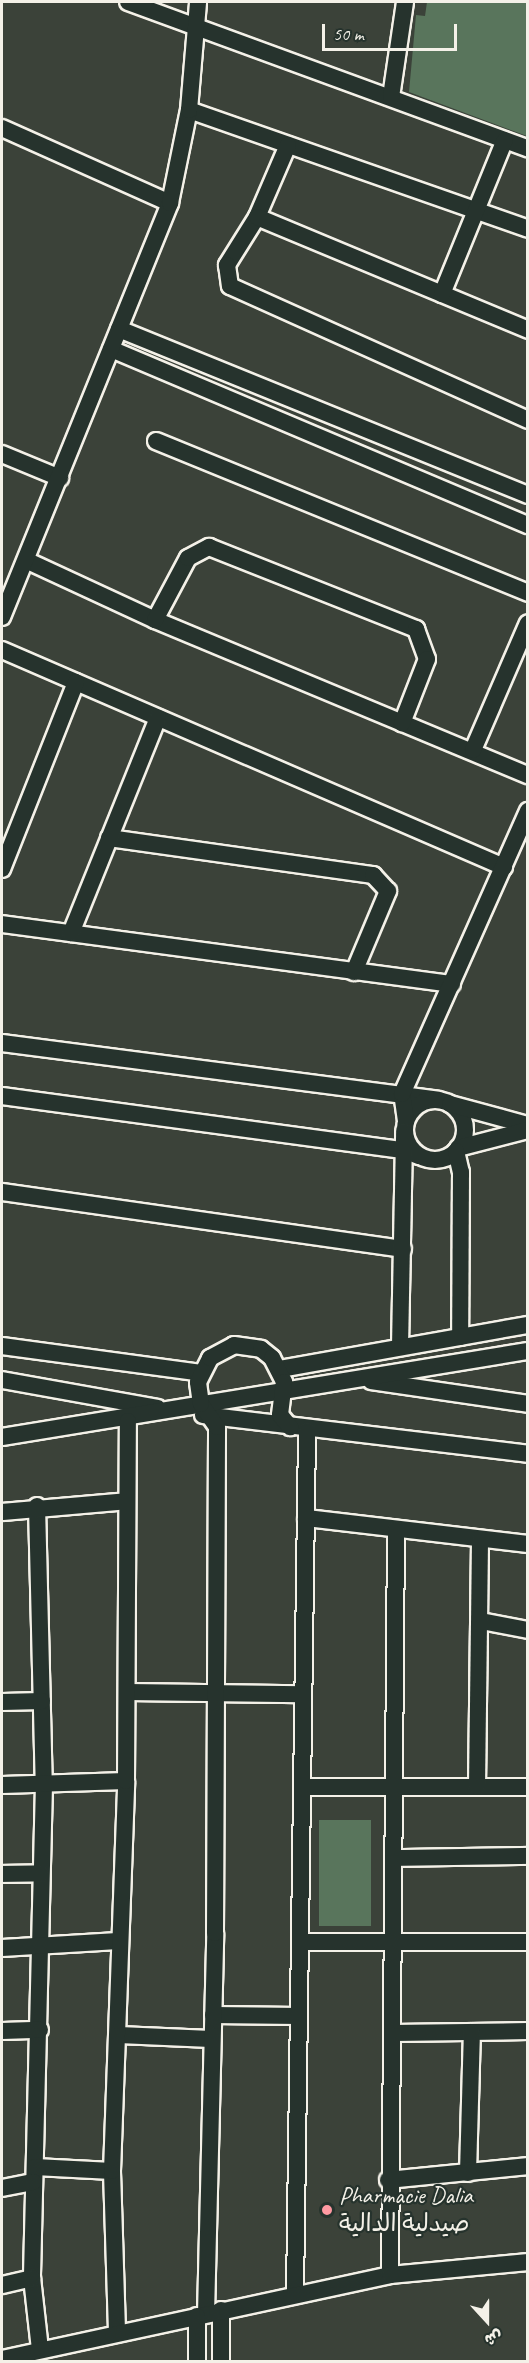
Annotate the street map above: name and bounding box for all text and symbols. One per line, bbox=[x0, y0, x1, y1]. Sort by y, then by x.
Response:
scale bar bbox=[325, 12, 460, 50]
text: 50 m bbox=[333, 23, 364, 45]
place label: Pharmacie Dalia صيدلية الدالية bbox=[339, 2182, 473, 2238]
marker: Pharmacie Dalia صيدلية الدالية bbox=[320, 2203, 334, 2217]
north arrow bbox=[457, 2291, 517, 2351]
text: ش bbox=[482, 2325, 505, 2350]

